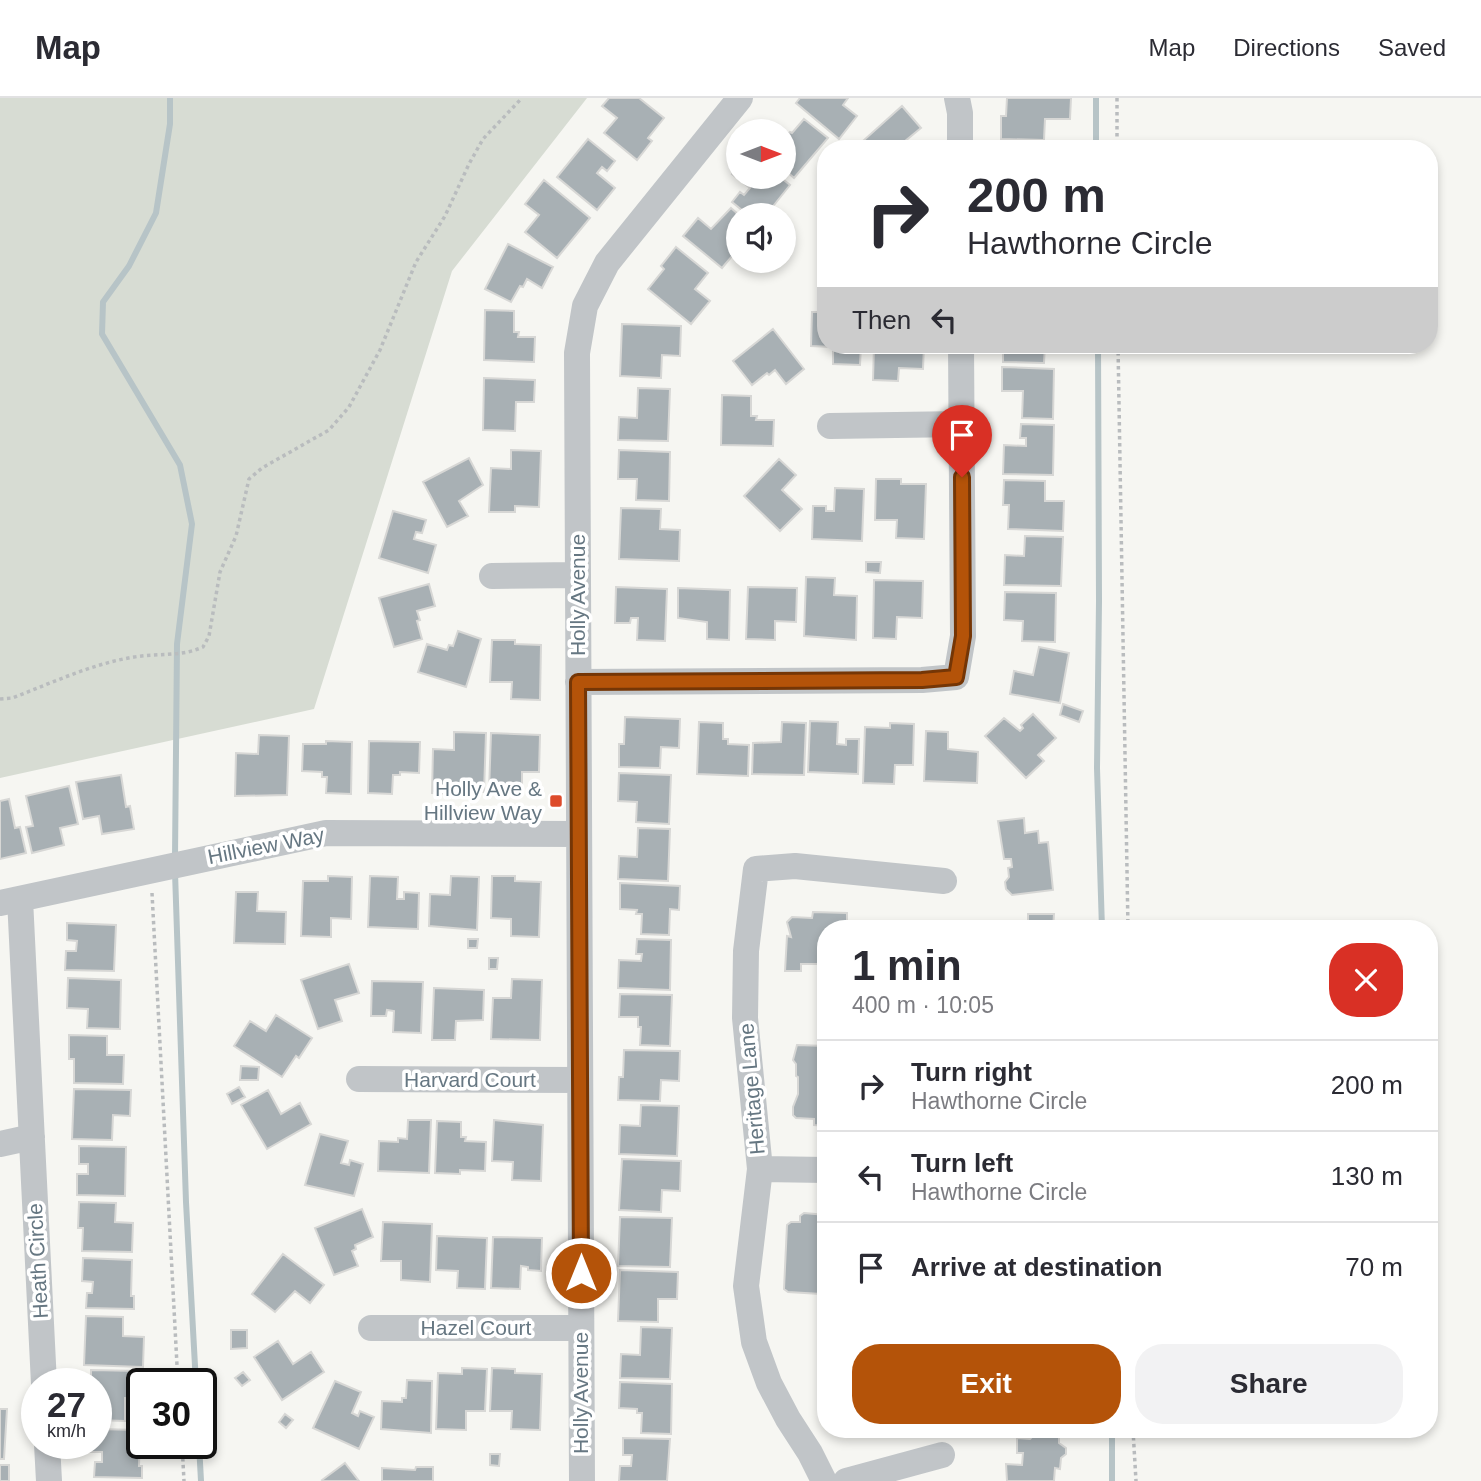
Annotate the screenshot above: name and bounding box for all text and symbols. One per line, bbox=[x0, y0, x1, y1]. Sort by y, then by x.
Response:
text: Map bbox=[35, 29, 101, 66]
text: Map bbox=[1149, 34, 1195, 61]
text: Directions bbox=[1233, 34, 1340, 61]
text: Saved bbox=[1378, 34, 1446, 61]
north arrow bbox=[726, 119, 796, 189]
map controls bbox=[726, 119, 796, 273]
icon: right bbox=[852, 168, 943, 259]
text: 200 m bbox=[967, 168, 1106, 222]
button: sound bbox=[726, 203, 796, 273]
text: Hawthorne Circle bbox=[967, 225, 1212, 261]
icon: left bbox=[925, 301, 963, 339]
text: Then bbox=[852, 305, 911, 335]
pin bbox=[932, 405, 992, 477]
icon: arrive bbox=[943, 416, 981, 454]
street label: Holly Avenue bbox=[566, 534, 589, 656]
place label: Holly Ave & Hillview Way bbox=[424, 777, 542, 824]
marker: Holly Ave & Hillview Way bbox=[548, 793, 564, 809]
street label: Hillview Way bbox=[206, 823, 327, 868]
text: 1 min bbox=[852, 942, 962, 989]
button: close bbox=[1329, 943, 1403, 1017]
text: 400 m · 10:05 bbox=[852, 992, 994, 1018]
street label: Heritage Lane bbox=[734, 1022, 769, 1156]
text: Turn right bbox=[911, 1057, 1032, 1087]
icon: right bbox=[852, 1067, 890, 1105]
street label: Harvard Court bbox=[404, 1068, 536, 1091]
text: 200 m bbox=[1331, 1070, 1403, 1100]
text: Hawthorne Circle bbox=[911, 1088, 1087, 1114]
text: Turn left bbox=[911, 1148, 1013, 1178]
icon: left bbox=[852, 1158, 890, 1196]
text: 130 m bbox=[1331, 1161, 1403, 1191]
text: Hawthorne Circle bbox=[911, 1179, 1087, 1205]
street label: Heath Circle bbox=[23, 1203, 52, 1319]
position arrow bbox=[544, 1236, 618, 1310]
icon: arrive bbox=[852, 1249, 890, 1287]
text: Arrive at destination bbox=[911, 1252, 1162, 1282]
text: 70 m bbox=[1345, 1252, 1403, 1282]
street label: Hazel Court bbox=[421, 1316, 532, 1339]
street label: Holly Avenue bbox=[569, 1332, 592, 1454]
button: Exit bbox=[852, 1344, 1121, 1424]
button: Share bbox=[1135, 1344, 1403, 1424]
speed limit sign: 30 bbox=[126, 1368, 217, 1459]
text: 27 bbox=[47, 1385, 86, 1424]
text: km/h bbox=[47, 1421, 86, 1441]

